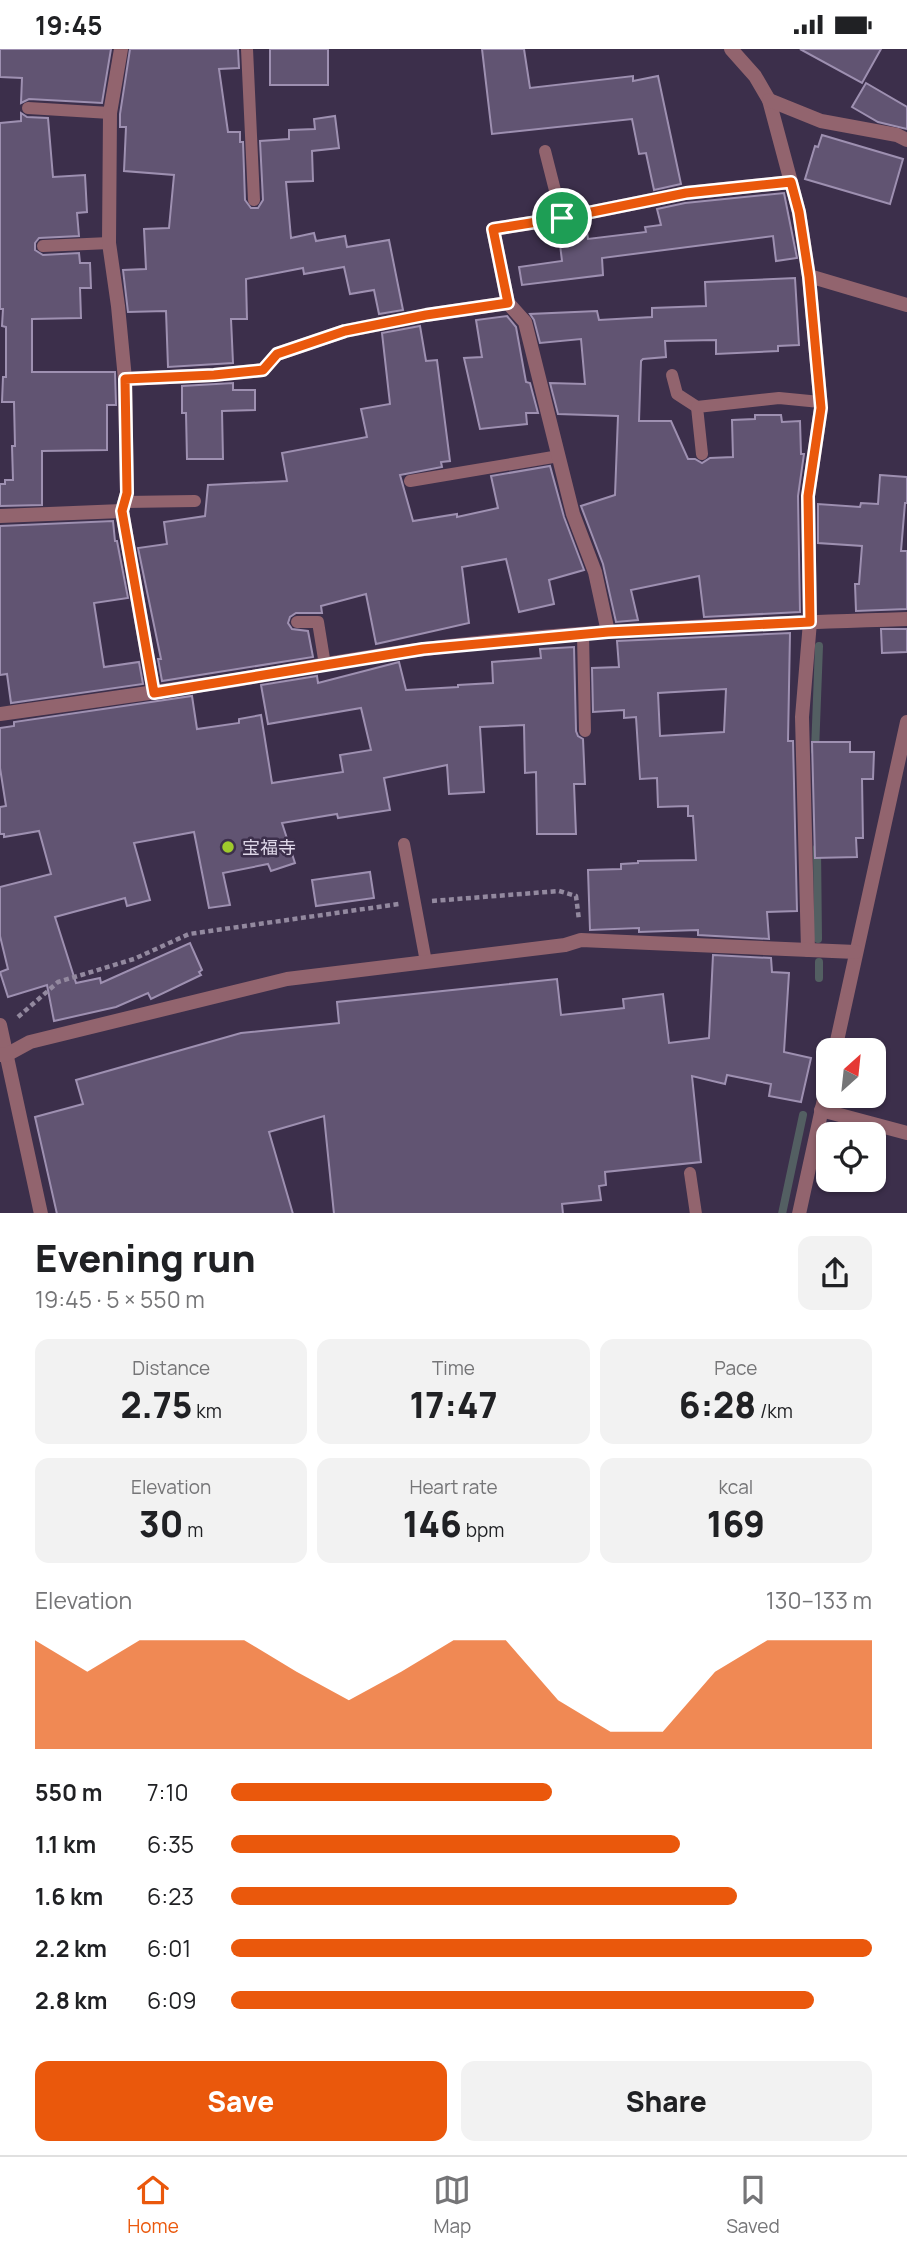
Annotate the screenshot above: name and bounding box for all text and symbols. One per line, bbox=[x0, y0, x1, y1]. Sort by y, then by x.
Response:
text: 19:45 bbox=[35, 7, 103, 43]
pin bbox=[532, 188, 592, 248]
icon: arrive bbox=[543, 199, 581, 237]
place label: 宝福寺 bbox=[242, 835, 296, 859]
marker: 宝福寺 bbox=[220, 839, 236, 855]
north arrow bbox=[816, 1038, 886, 1108]
map controls bbox=[816, 1038, 886, 1192]
button: locate bbox=[816, 1122, 886, 1192]
text: Evening run bbox=[35, 1231, 256, 1283]
button: share bbox=[798, 1236, 872, 1310]
text: 19:45 · 5 × 550 m bbox=[35, 1283, 205, 1315]
text: Distance bbox=[132, 1355, 210, 1381]
text: Time bbox=[432, 1355, 475, 1381]
text: Pace bbox=[714, 1355, 757, 1381]
text: 2.75 bbox=[120, 1381, 192, 1429]
text: 17:47 bbox=[409, 1381, 497, 1429]
text: 6:28 bbox=[679, 1381, 756, 1429]
text: km bbox=[192, 1398, 222, 1424]
text: /km bbox=[756, 1398, 793, 1424]
text: Elevation bbox=[131, 1474, 211, 1500]
text: Heart rate bbox=[409, 1474, 498, 1500]
text: kcal bbox=[718, 1474, 753, 1500]
text: 30 bbox=[139, 1500, 183, 1548]
text: 146 bbox=[403, 1500, 462, 1548]
text: 169 bbox=[707, 1500, 765, 1548]
text: m bbox=[183, 1517, 203, 1543]
text: bpm bbox=[462, 1517, 504, 1543]
text: Elevation bbox=[35, 1584, 132, 1616]
text: 130–133 m bbox=[766, 1584, 872, 1616]
text: 550 m bbox=[35, 1776, 102, 1808]
text: 7:10 bbox=[147, 1776, 188, 1808]
text: 1.1 km bbox=[35, 1828, 96, 1860]
text: 6:35 bbox=[147, 1828, 194, 1860]
text: 1.6 km bbox=[35, 1880, 103, 1912]
text: 6:23 bbox=[147, 1880, 194, 1912]
text: 2.2 km bbox=[35, 1932, 107, 1964]
text: 6:01 bbox=[147, 1932, 191, 1964]
text: 2.8 km bbox=[35, 1984, 107, 2016]
text: 6:09 bbox=[147, 1984, 196, 2016]
button: Save bbox=[35, 2061, 447, 2141]
button: Share bbox=[461, 2061, 872, 2141]
tab: Home bbox=[127, 2171, 179, 2239]
tab: Map bbox=[433, 2171, 471, 2239]
tab: Saved bbox=[726, 2171, 780, 2239]

